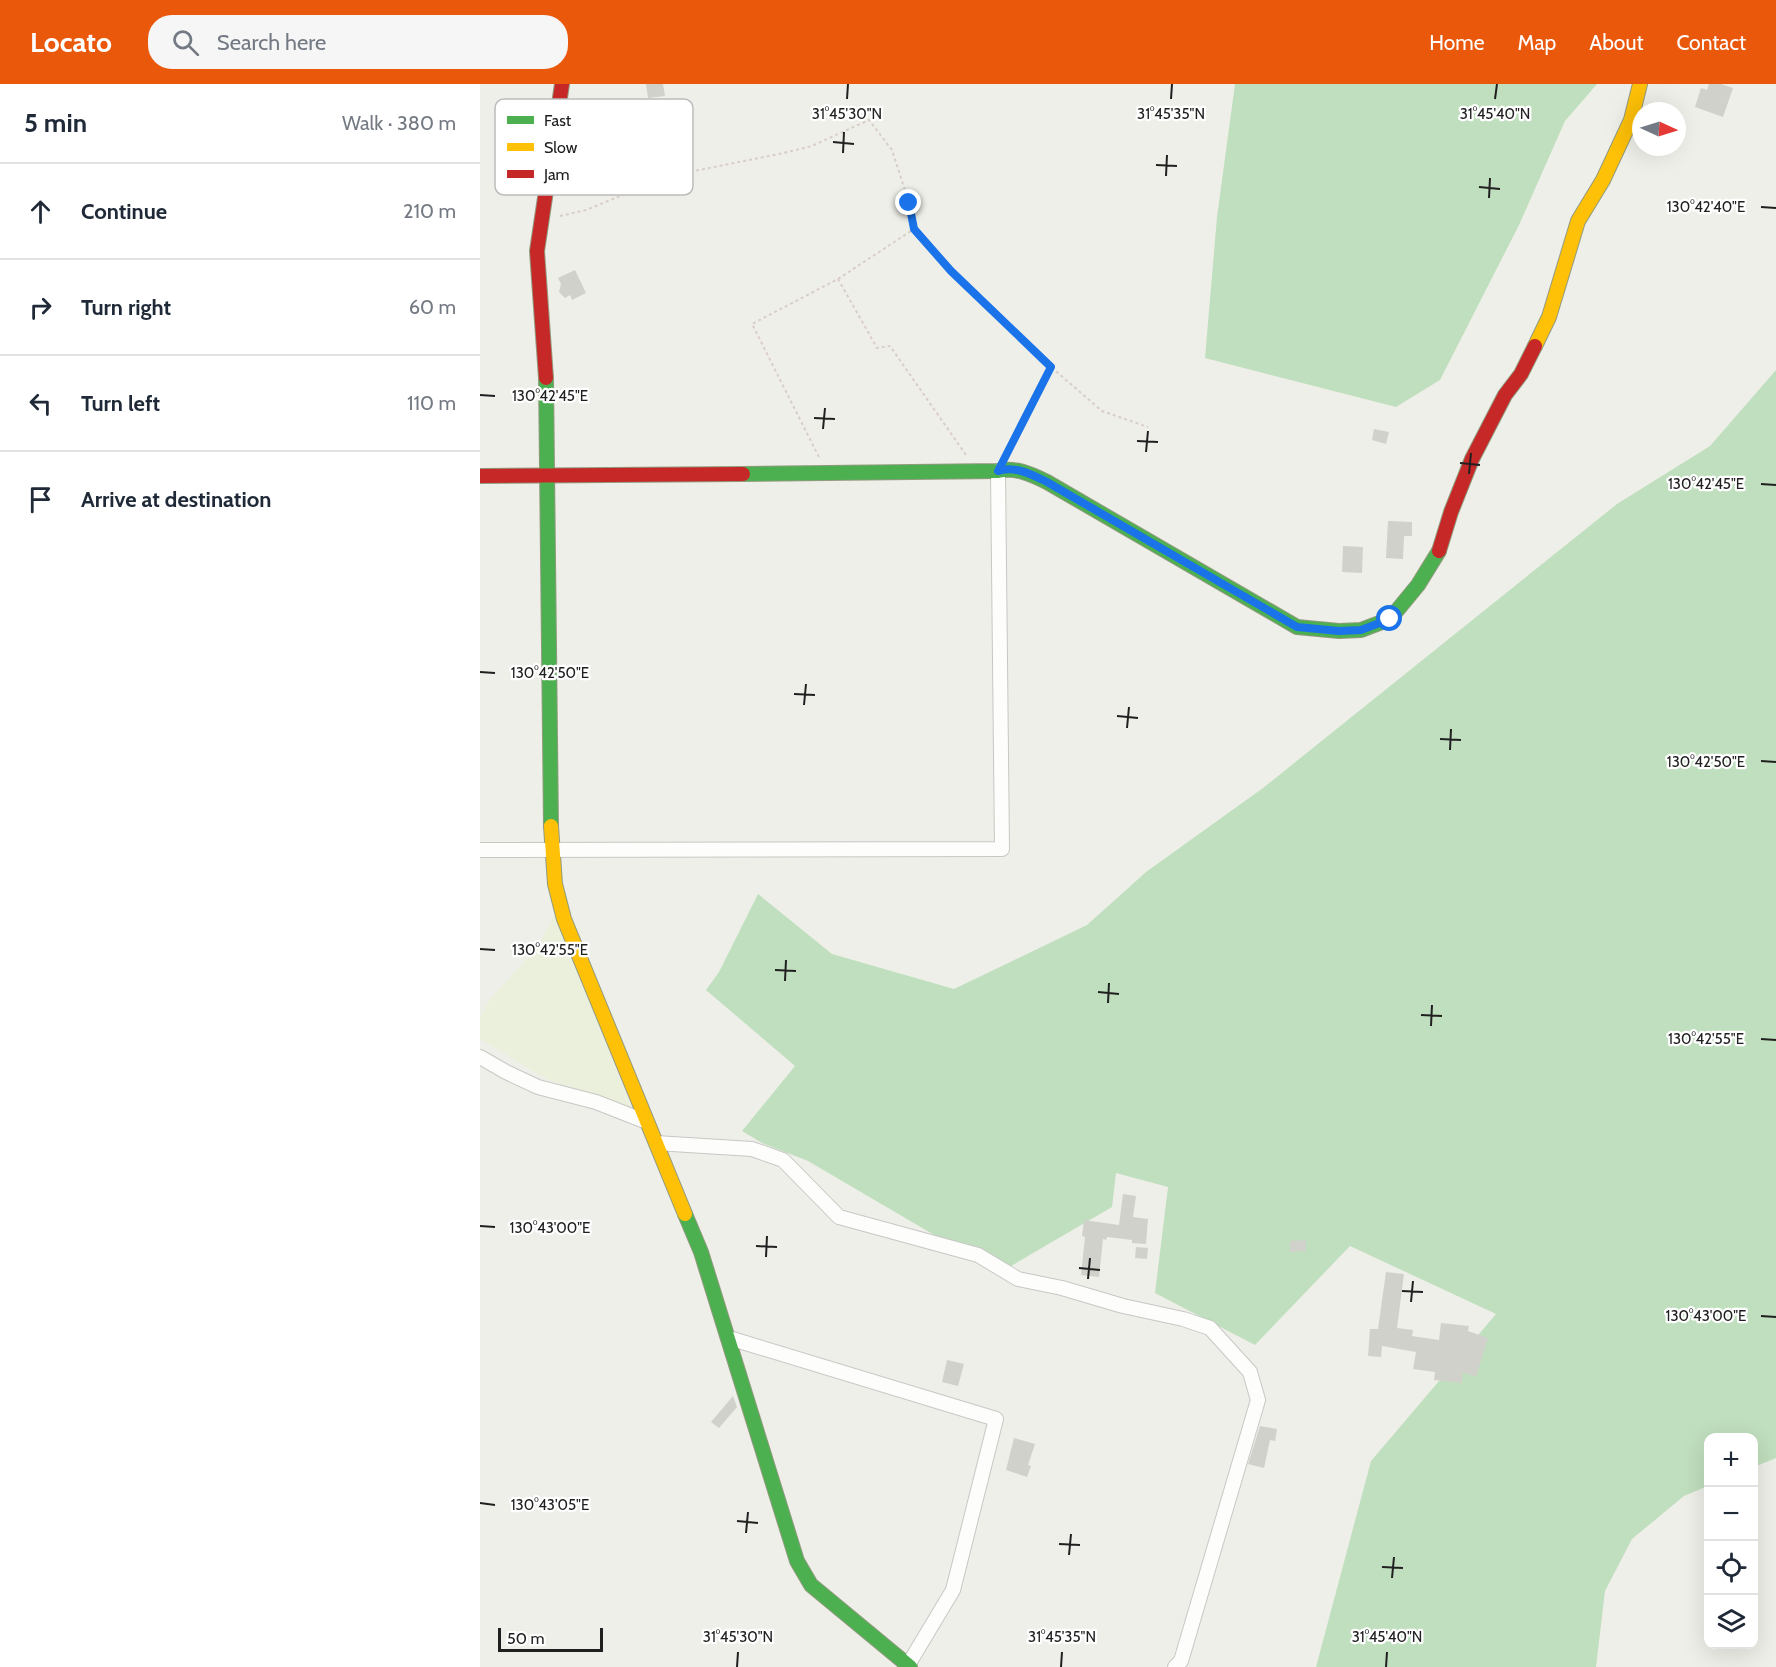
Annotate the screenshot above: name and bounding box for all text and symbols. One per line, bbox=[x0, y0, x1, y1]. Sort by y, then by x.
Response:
search box bbox=[148, 15, 568, 69]
text: Locato bbox=[30, 25, 112, 59]
icon: search bbox=[169, 26, 202, 59]
text: Search here bbox=[217, 29, 326, 56]
text: Home bbox=[1429, 30, 1485, 55]
text: Map bbox=[1518, 30, 1556, 55]
text: About bbox=[1589, 30, 1643, 55]
text: Contact bbox=[1676, 30, 1746, 55]
legend bbox=[495, 99, 693, 195]
north arrow bbox=[1632, 102, 1686, 156]
text: 31°45'30"N bbox=[812, 105, 882, 123]
text: 31°45'35"N bbox=[1137, 105, 1205, 123]
text: 31°45'40"N bbox=[1460, 105, 1530, 123]
text: 5 min bbox=[24, 107, 87, 139]
text: Walk · 380 m bbox=[342, 111, 456, 135]
text: Fast bbox=[544, 111, 572, 130]
text: Slow bbox=[544, 138, 578, 157]
text: Jam bbox=[543, 165, 570, 184]
route end bbox=[895, 189, 921, 215]
icon: ahead bbox=[24, 195, 57, 228]
text: Continue bbox=[81, 198, 167, 225]
text: 130°42'40"E bbox=[1667, 198, 1745, 216]
text: 210 m bbox=[403, 199, 456, 223]
icon: right bbox=[24, 291, 57, 324]
text: Turn right bbox=[81, 294, 171, 321]
text: 60 m bbox=[409, 295, 456, 319]
icon: left bbox=[24, 387, 57, 420]
text: 130°42'45"E bbox=[512, 387, 588, 405]
text: Turn left bbox=[81, 390, 160, 417]
text: 110 m bbox=[407, 391, 456, 415]
text: 130°42'45"E bbox=[1668, 475, 1744, 493]
icon: arrive bbox=[24, 483, 57, 516]
text: Arrive at destination bbox=[81, 486, 271, 513]
route start bbox=[1376, 605, 1402, 631]
text: 130°42'50"E bbox=[511, 664, 589, 682]
text: 130°42'50"E bbox=[1667, 753, 1745, 771]
text: 130°42'55"E bbox=[512, 941, 588, 959]
text: 130°42'55"E bbox=[1668, 1030, 1744, 1048]
text: 130°43'00"E bbox=[510, 1219, 590, 1237]
text: 130°43'00"E bbox=[1666, 1307, 1746, 1325]
map controls bbox=[1704, 1433, 1758, 1649]
button: + bbox=[1704, 1433, 1758, 1487]
button: − bbox=[1704, 1487, 1758, 1541]
text: 130°43'05"E bbox=[511, 1496, 589, 1514]
button: locate bbox=[1704, 1541, 1758, 1595]
button: layers bbox=[1704, 1595, 1758, 1649]
scale bar bbox=[498, 1625, 603, 1652]
text: 31°45'30"N bbox=[703, 1628, 773, 1646]
text: 31°45'35"N bbox=[1028, 1628, 1096, 1646]
text: 31°45'40"N bbox=[1352, 1628, 1422, 1646]
text: 50 m bbox=[507, 1629, 544, 1648]

